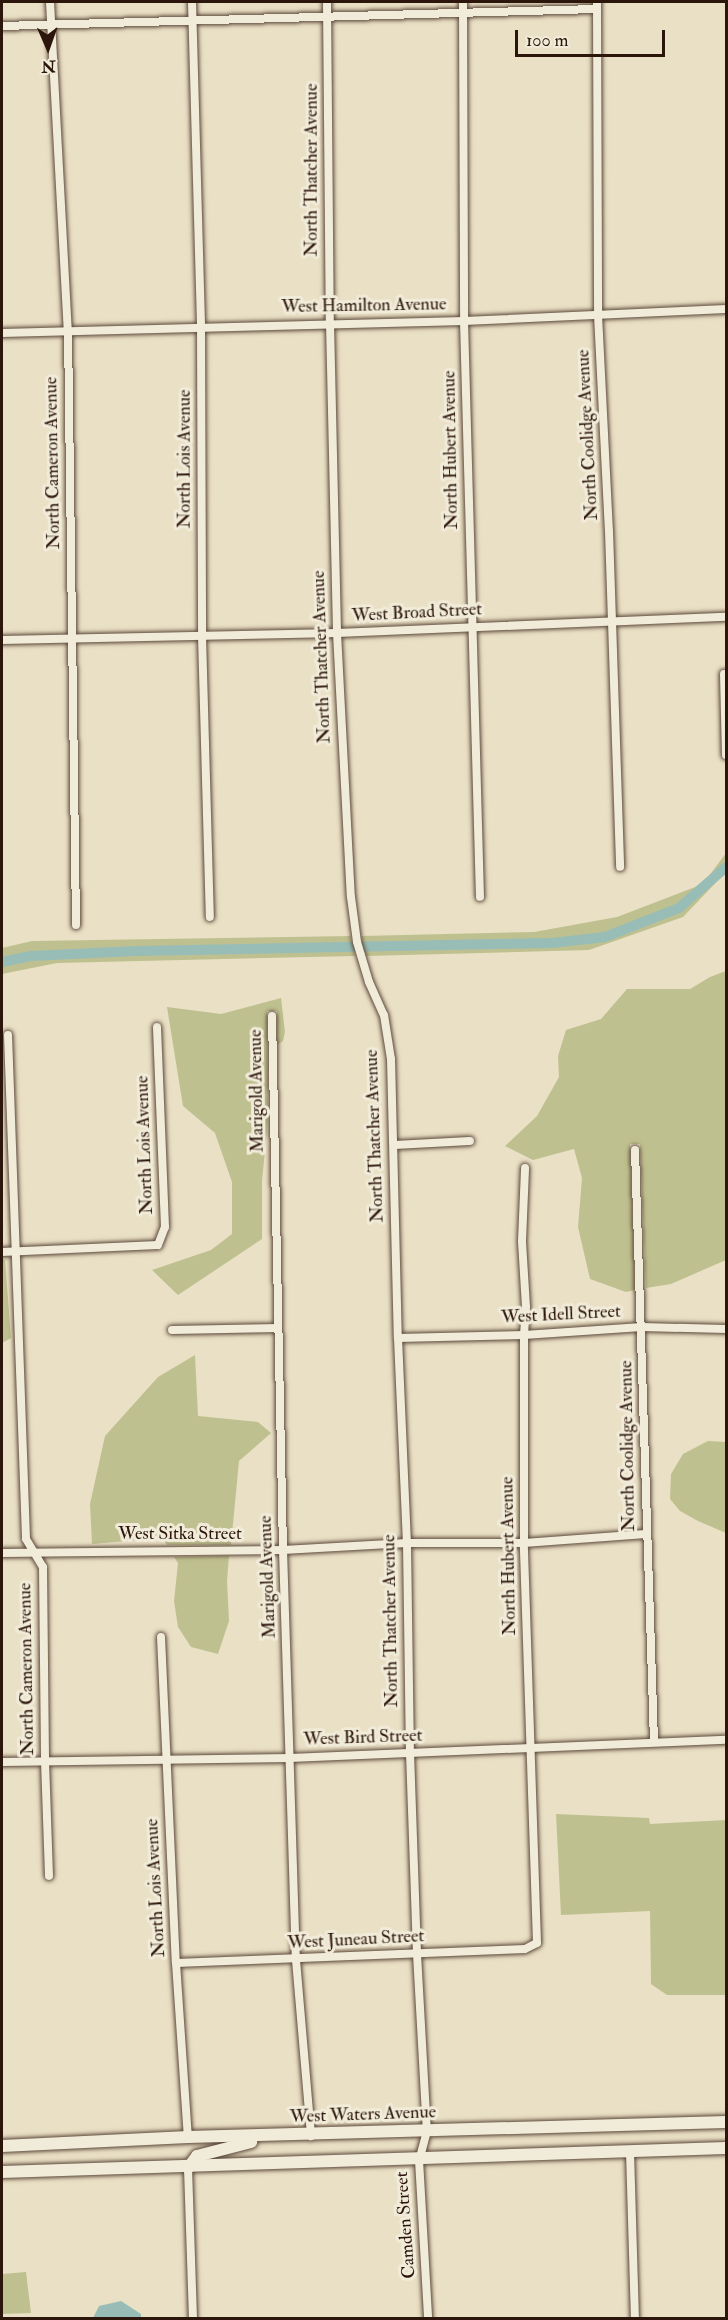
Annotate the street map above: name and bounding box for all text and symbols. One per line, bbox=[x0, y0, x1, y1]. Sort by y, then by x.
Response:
north arrow bbox=[18, 18, 78, 78]
scale bar bbox=[518, 18, 668, 56]
text: 100 m bbox=[526, 29, 569, 52]
text: N bbox=[41, 56, 56, 76]
street label: North Thatcher Avenue bbox=[301, 84, 323, 256]
street label: West Hamilton Avenue bbox=[281, 294, 447, 318]
street label: North Coolidge Avenue bbox=[573, 349, 603, 521]
street label: North Hubert Avenue bbox=[439, 370, 463, 530]
street label: North Cameron Avenue bbox=[41, 377, 65, 549]
street label: North Lois Avenue bbox=[174, 390, 196, 528]
street label: North Thatcher Avenue bbox=[308, 570, 336, 744]
street label: West Broad Street bbox=[351, 599, 483, 627]
street label: Marigold Avenue bbox=[245, 1029, 269, 1153]
street label: North Thatcher Avenue bbox=[361, 1049, 389, 1223]
street label: North Lois Avenue bbox=[132, 1075, 158, 1215]
street label: West Idell Street bbox=[501, 1301, 621, 1329]
street label: North Coolidge Avenue bbox=[616, 1360, 640, 1532]
street label: North Hubert Avenue bbox=[497, 1476, 521, 1636]
street label: Marigold Avenue bbox=[255, 1515, 281, 1639]
street label: West Sitka Street bbox=[118, 1523, 242, 1545]
street label: North Thatcher Avenue bbox=[379, 1534, 403, 1708]
street label: North Cameron Avenue bbox=[15, 1583, 39, 1755]
street label: West Bird Street bbox=[303, 1725, 423, 1751]
street label: North Lois Avenue bbox=[142, 1818, 170, 1958]
street label: West Juneau Street bbox=[287, 1926, 425, 1954]
street label: West Waters Avenue bbox=[290, 2102, 436, 2128]
street label: Camden Street bbox=[391, 2171, 421, 2279]

